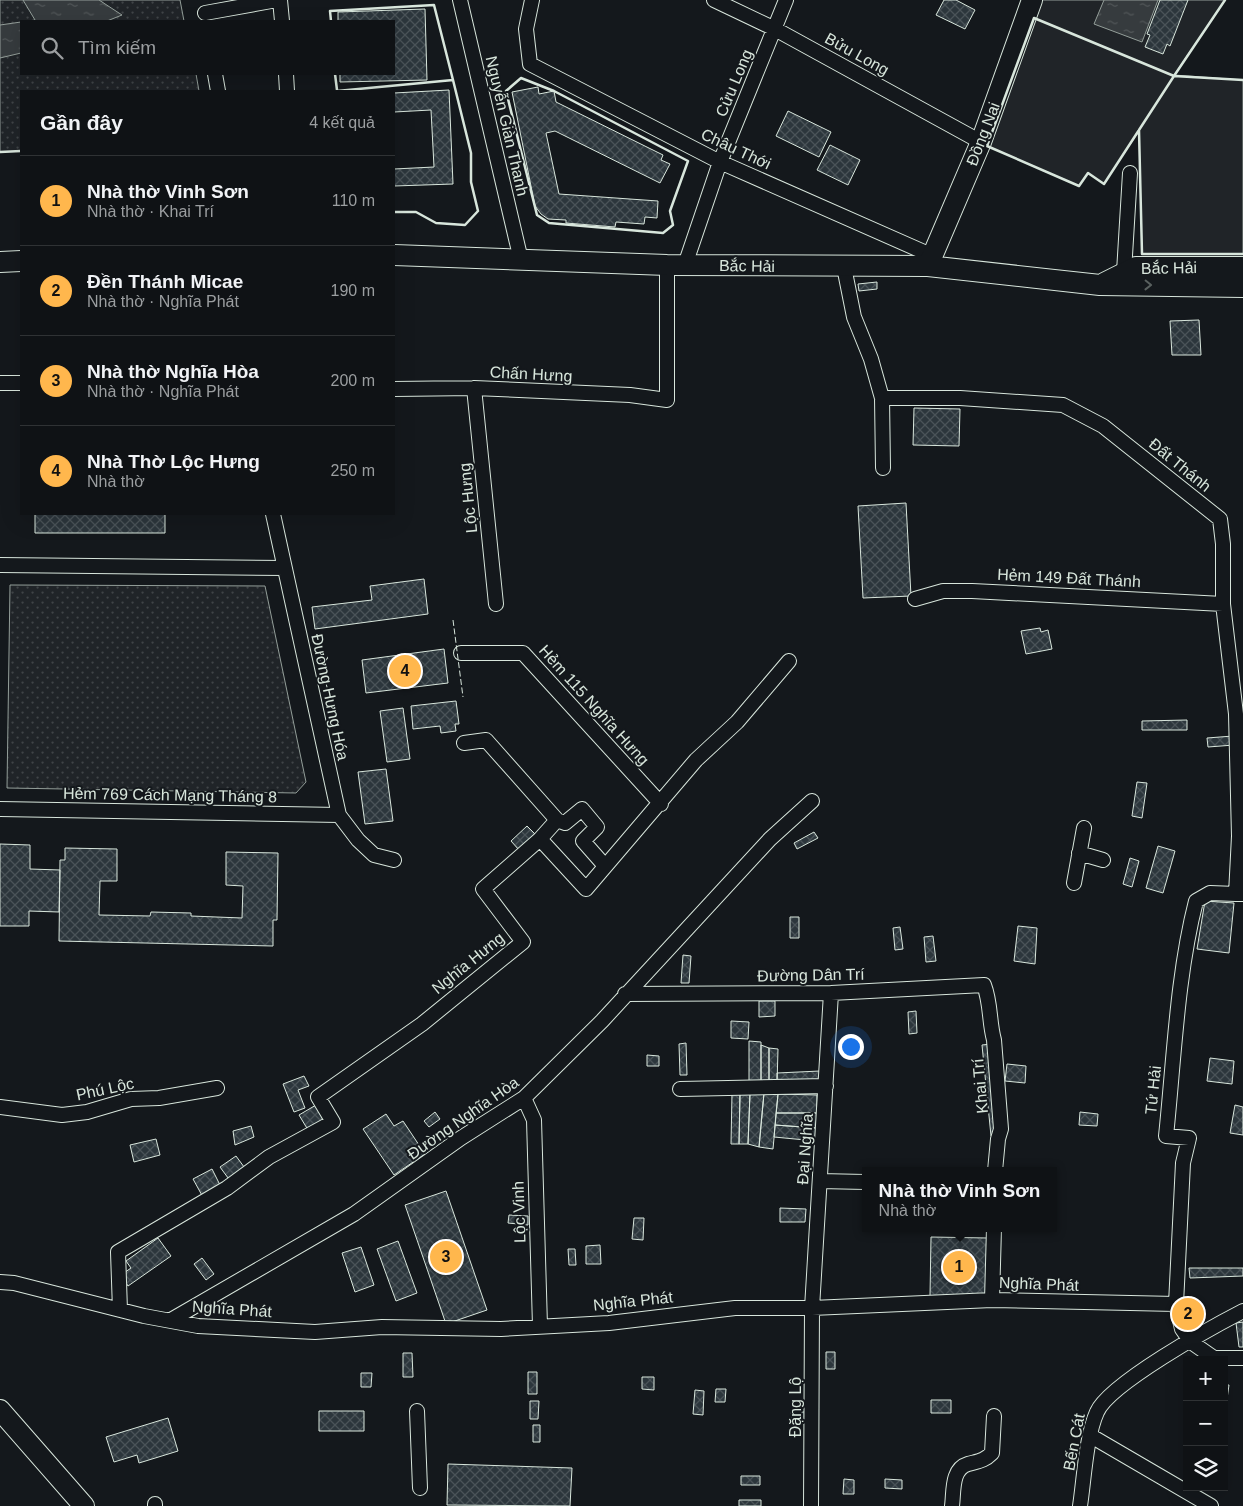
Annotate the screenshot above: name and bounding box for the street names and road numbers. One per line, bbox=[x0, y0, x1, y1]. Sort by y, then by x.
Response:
street label: Bửu Long bbox=[822, 30, 892, 78]
street label: Cửu Long bbox=[712, 47, 756, 119]
street label: Nguyễn Giàn Thanh bbox=[483, 54, 532, 198]
street label: Đồng Nai bbox=[963, 100, 1003, 168]
street label: Châu Thới bbox=[698, 125, 774, 173]
street label: Bắc Hải bbox=[719, 256, 775, 275]
street label: Bắc Hải bbox=[1141, 258, 1197, 277]
street label: Chấn Hưng bbox=[489, 363, 573, 385]
street label: Đất Thánh bbox=[1146, 435, 1214, 495]
street label: Lộc Hưng bbox=[456, 462, 480, 534]
street label: Hẻm 149 Đất Thánh bbox=[997, 566, 1141, 590]
street label: Đường Hưng Hóa bbox=[308, 632, 352, 762]
street label: Hẻm 115 Nghĩa Hưng bbox=[536, 642, 652, 768]
street label: Hẻm 769 Cách Mạng Tháng 8 bbox=[63, 785, 277, 805]
street label: Nghĩa Hưng bbox=[429, 929, 507, 997]
street label: Đường Dân Trí bbox=[757, 966, 865, 984]
street label: Khai Trí bbox=[969, 1057, 991, 1114]
street label: Tứ Hải bbox=[1142, 1065, 1164, 1115]
street label: Đường Nghĩa Hòa bbox=[404, 1073, 522, 1163]
street label: Phú Lộc bbox=[75, 1075, 135, 1103]
street label: Đại Nghĩa bbox=[794, 1113, 816, 1185]
street label: Lộc Vinh bbox=[509, 1181, 529, 1243]
street label: Nghĩa Phát bbox=[999, 1274, 1080, 1294]
street label: Nghĩa Phát bbox=[592, 1288, 674, 1314]
street label: Nghĩa Phát bbox=[191, 1298, 273, 1320]
street label: Đặng Lộ bbox=[787, 1377, 804, 1437]
street label: Bến Cát bbox=[1060, 1411, 1088, 1472]

